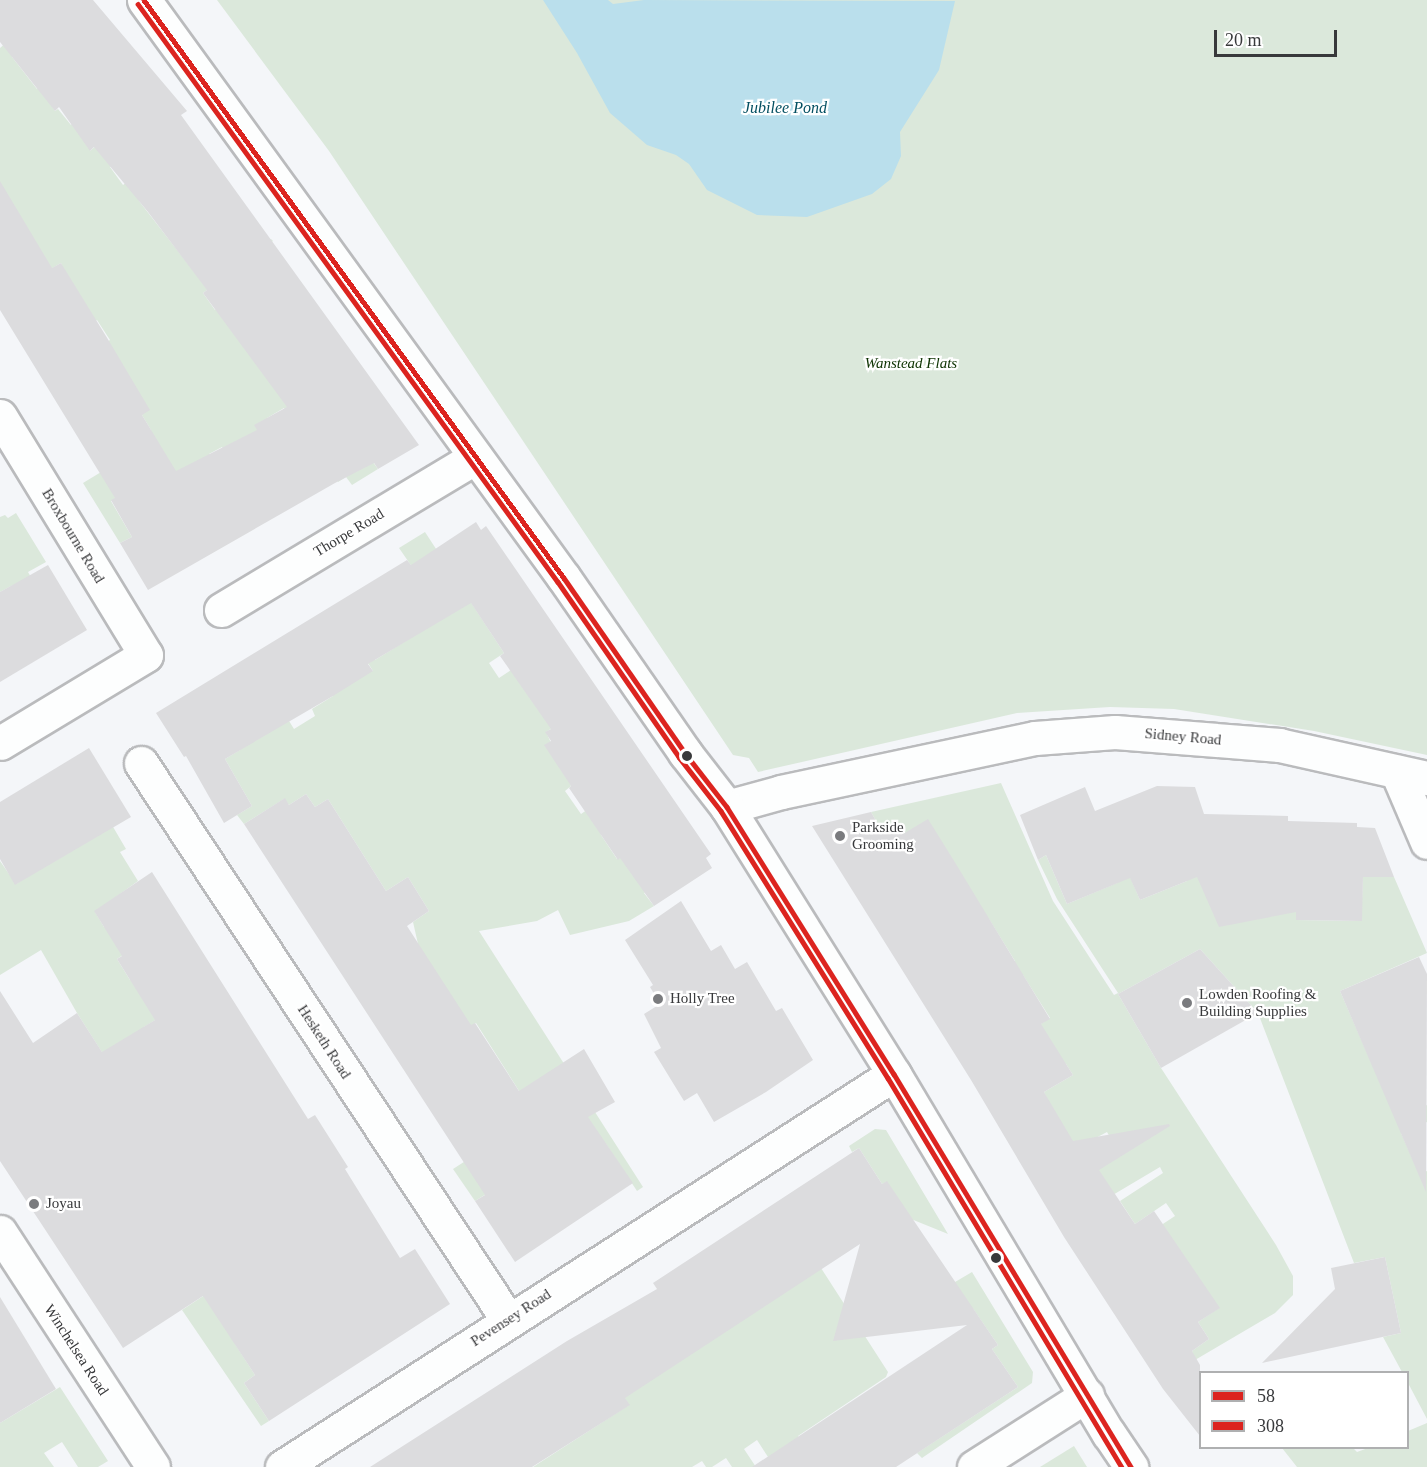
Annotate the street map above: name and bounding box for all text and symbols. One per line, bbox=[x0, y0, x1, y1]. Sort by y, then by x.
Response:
scale bar bbox=[1217, 18, 1340, 56]
text: 20 m bbox=[1225, 30, 1262, 50]
water label: Jubilee Pond bbox=[743, 98, 827, 118]
park label: Wanstead Flats bbox=[865, 355, 957, 373]
street label: Broxbourne Road bbox=[38, 485, 108, 587]
street label: Thorpe Road bbox=[311, 505, 387, 561]
street label: Sidney Road bbox=[1144, 725, 1222, 749]
unlabelled marker bbox=[681, 750, 693, 762]
place label: Parkside Grooming bbox=[852, 818, 914, 853]
marker: Parkside Grooming bbox=[833, 829, 847, 843]
place label: Lowden Roofing & Building Supplies bbox=[1199, 985, 1316, 1020]
place label: Holly Tree bbox=[670, 990, 735, 1008]
marker: Holly Tree bbox=[651, 992, 665, 1006]
marker: Lowden Roofing & Building Supplies bbox=[1180, 996, 1194, 1010]
street label: Hesketh Road bbox=[293, 1002, 355, 1082]
place label: Joyau bbox=[46, 1195, 81, 1213]
marker: Joyau bbox=[27, 1197, 41, 1211]
unlabelled marker bbox=[990, 1252, 1002, 1264]
street label: Pevensey Road bbox=[467, 1285, 555, 1351]
street label: Winchelsea Road bbox=[40, 1301, 112, 1399]
legend bbox=[1199, 1371, 1409, 1449]
text: 58 bbox=[1257, 1386, 1275, 1406]
text: 308 bbox=[1257, 1416, 1284, 1436]

